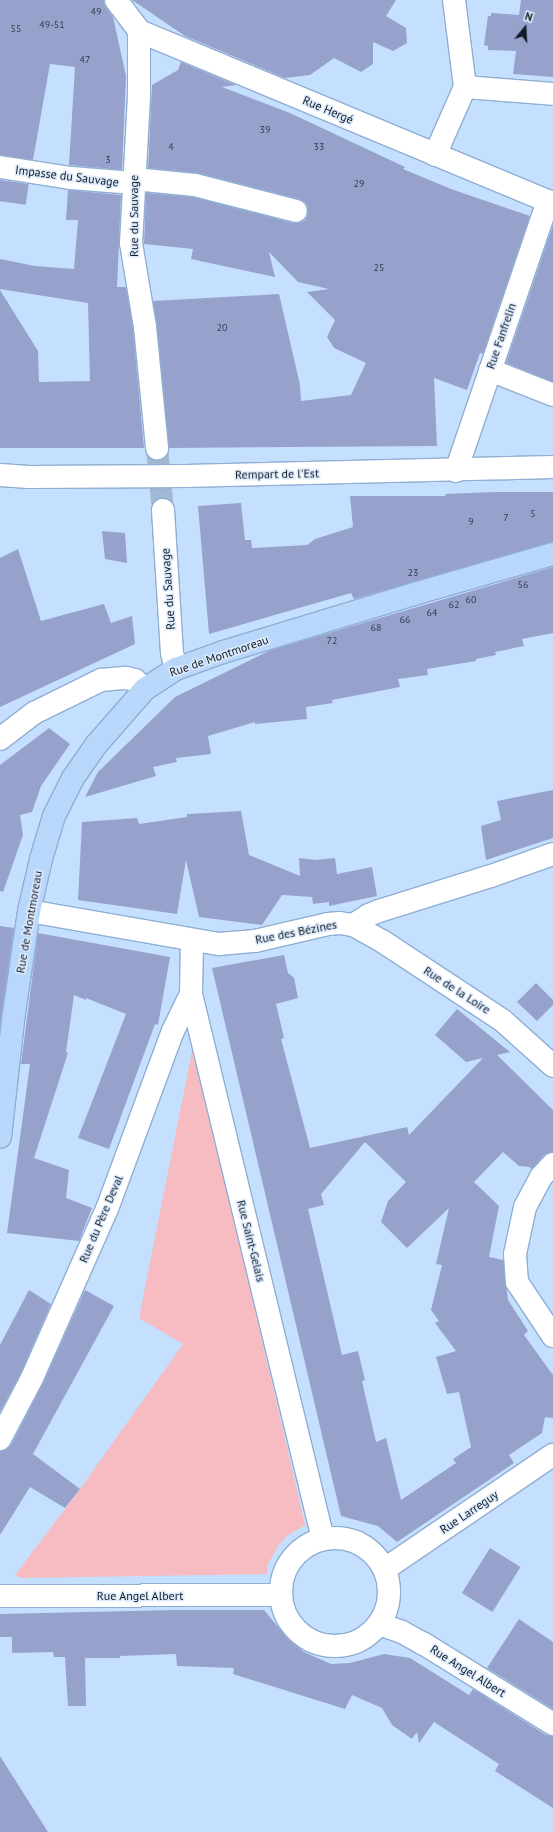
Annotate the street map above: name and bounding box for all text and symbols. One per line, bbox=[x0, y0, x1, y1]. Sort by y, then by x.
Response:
house number: 49 bbox=[91, 6, 101, 18]
north arrow bbox=[505, 8, 545, 48]
text: N bbox=[523, 9, 534, 24]
house number: 49-51 bbox=[39, 19, 65, 31]
house number: 55 bbox=[11, 23, 21, 35]
house number: 47 bbox=[80, 54, 90, 66]
street label: Rue Hergé bbox=[301, 93, 355, 127]
house number: 39 bbox=[260, 124, 270, 136]
house number: 4 bbox=[168, 141, 174, 153]
house number: 33 bbox=[314, 141, 324, 153]
house number: 3 bbox=[105, 154, 111, 166]
street label: Impasse du Sauvage bbox=[14, 162, 120, 190]
street label: Rue du Sauvage bbox=[127, 175, 141, 257]
house number: 29 bbox=[354, 178, 364, 190]
house number: 25 bbox=[374, 262, 384, 274]
street label: Rue Fanfrelin bbox=[483, 301, 519, 371]
house number: 20 bbox=[217, 322, 227, 334]
street label: Rempart de l'Est bbox=[235, 466, 319, 482]
house number: 5 bbox=[530, 508, 536, 520]
house number: 7 bbox=[503, 512, 509, 524]
house number: 9 bbox=[468, 516, 474, 528]
street label: Rue du Sauvage bbox=[158, 548, 178, 630]
house number: 23 bbox=[408, 567, 418, 579]
house number: 56 bbox=[518, 579, 528, 591]
house number: 60 bbox=[466, 594, 476, 606]
house number: 62 bbox=[449, 599, 459, 611]
house number: 64 bbox=[427, 607, 437, 619]
house number: 66 bbox=[400, 614, 410, 626]
house number: 68 bbox=[371, 622, 381, 634]
street label: Rue de Montmoreau bbox=[168, 632, 270, 680]
house number: 72 bbox=[327, 635, 337, 647]
street label: Rue de Montmoreau bbox=[13, 870, 45, 974]
street label: Rue des Bézines bbox=[254, 917, 338, 947]
street label: Rue de la Loire bbox=[421, 963, 493, 1017]
street label: Rue du Père Deval bbox=[76, 1173, 126, 1265]
street label: Rue Saint-Gelais bbox=[234, 1198, 268, 1284]
street label: Rue Larreguy bbox=[437, 1487, 501, 1537]
street label: Rue Angel Albert bbox=[96, 1589, 184, 1603]
street label: Rue Angel Albert bbox=[427, 1642, 509, 1700]

